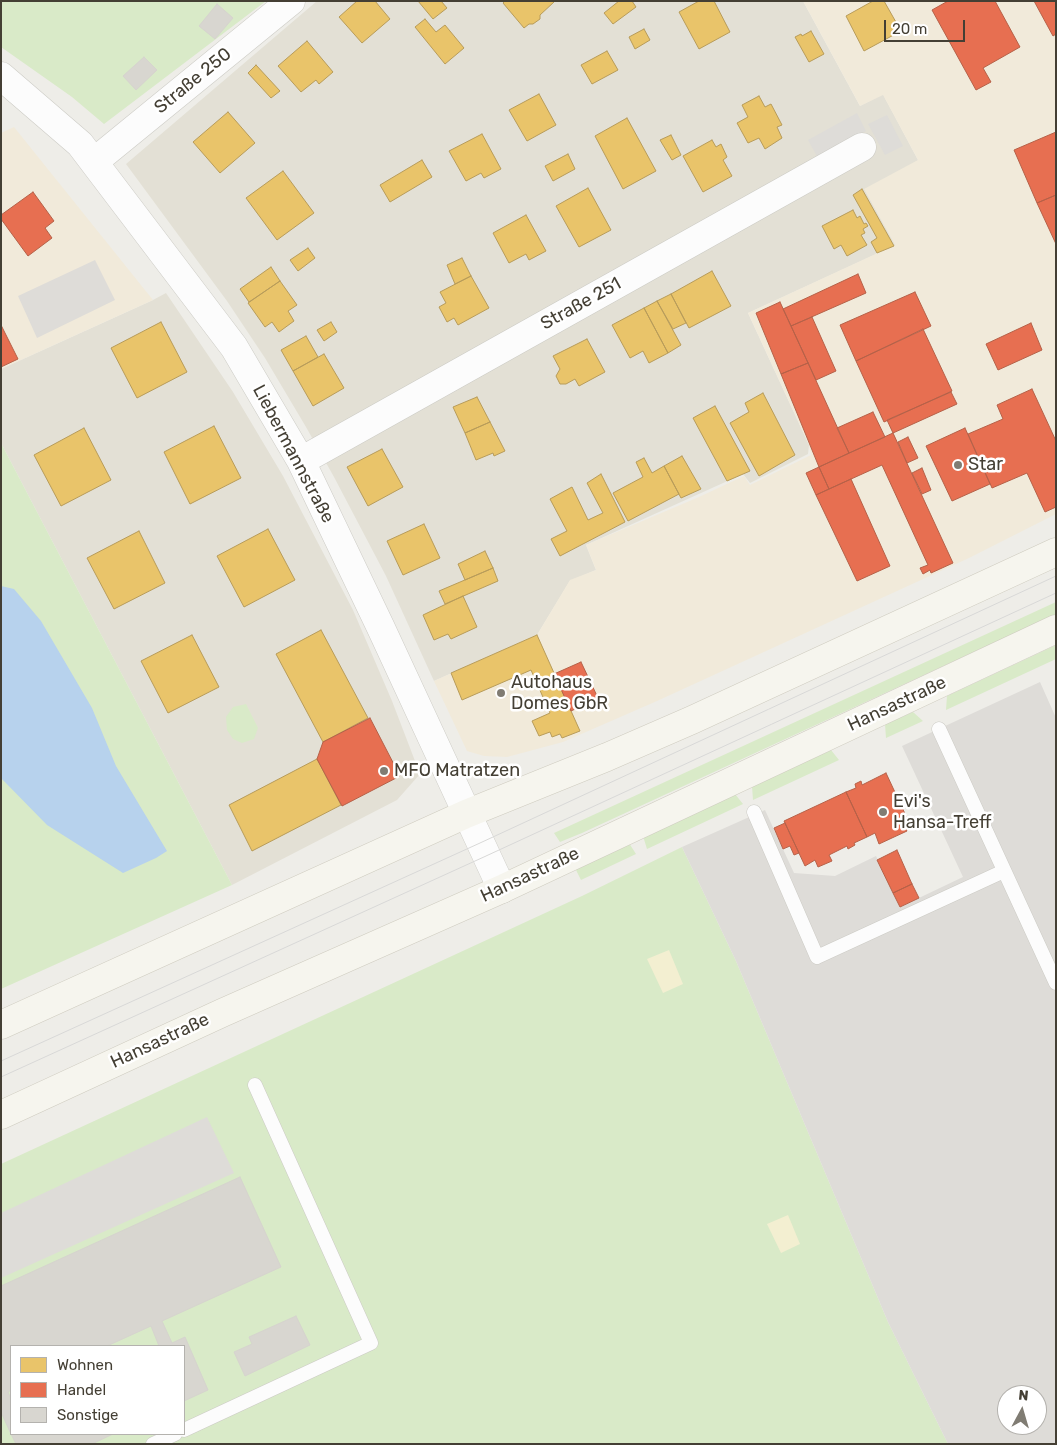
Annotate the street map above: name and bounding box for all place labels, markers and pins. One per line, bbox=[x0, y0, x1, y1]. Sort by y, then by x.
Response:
place label: Star bbox=[968, 454, 1003, 476]
marker: Star bbox=[952, 459, 964, 471]
place label: Autohaus Domes GbR bbox=[511, 672, 608, 714]
marker: Autohaus Domes GbR bbox=[495, 687, 507, 699]
place label: MFO Matratzen bbox=[394, 760, 520, 782]
marker: MFO Matratzen bbox=[378, 765, 390, 777]
place label: Evi's Hansa-Treff bbox=[893, 791, 991, 834]
marker: Evi's Hansa-Treff bbox=[877, 806, 889, 818]

